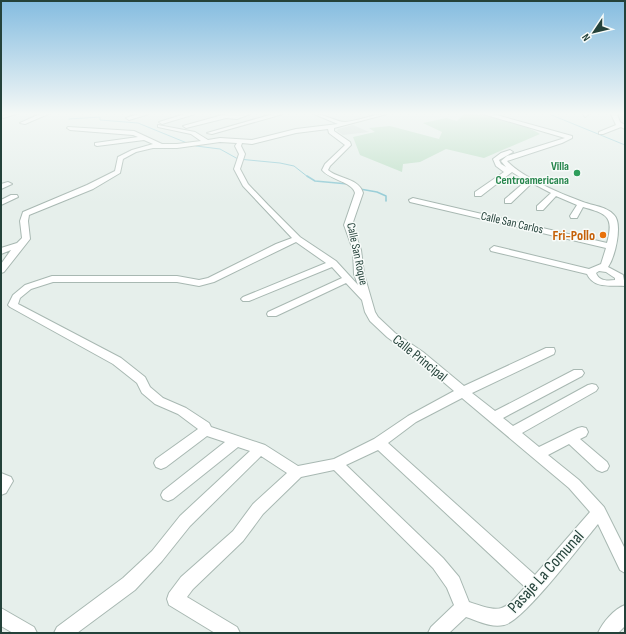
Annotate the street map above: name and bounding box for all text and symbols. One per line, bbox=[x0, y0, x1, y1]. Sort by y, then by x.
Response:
north arrow bbox=[574, 12, 614, 52]
text: N bbox=[579, 31, 593, 44]
place label: Villa Centroamericana bbox=[495, 159, 569, 188]
marker: Villa Centroamericana bbox=[572, 168, 582, 178]
street label: Calle San Carlos bbox=[479, 209, 545, 237]
street label: Calle San Roque bbox=[343, 221, 371, 287]
place label: Fri-Pollo bbox=[553, 227, 595, 244]
marker: Fri-Pollo bbox=[598, 230, 608, 240]
street label: Calle Principal bbox=[389, 331, 451, 385]
street label: Pasaje La Comunal bbox=[504, 527, 588, 617]

